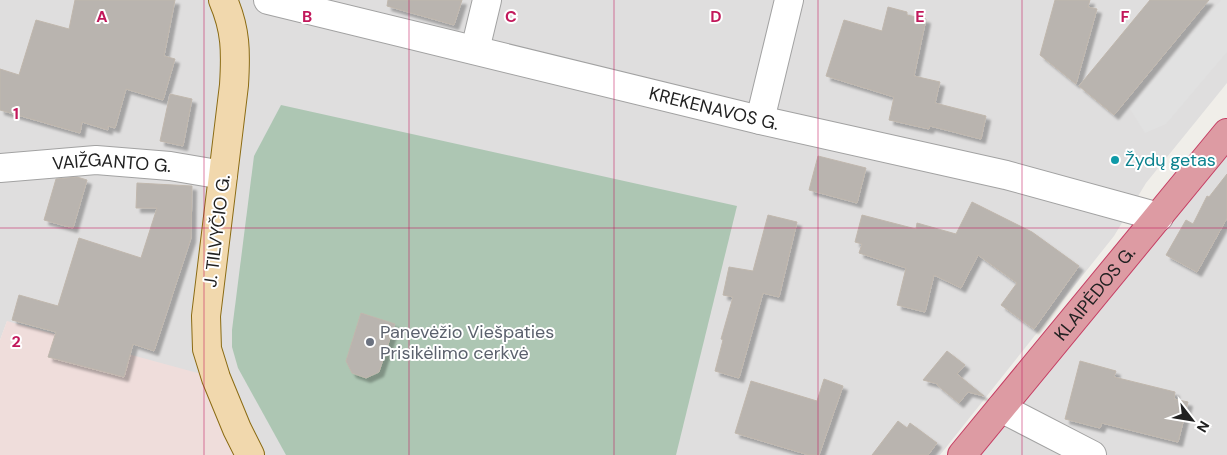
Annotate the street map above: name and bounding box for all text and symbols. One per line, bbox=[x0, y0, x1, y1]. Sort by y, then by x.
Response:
text: A bbox=[96, 6, 108, 27]
text: B bbox=[302, 6, 312, 27]
text: C bbox=[505, 6, 517, 27]
text: D bbox=[710, 6, 722, 27]
text: E bbox=[915, 6, 925, 27]
text: F bbox=[1121, 6, 1130, 27]
street label: KREKENAVOS G. bbox=[647, 81, 781, 136]
text: 1 bbox=[13, 103, 19, 124]
street label: VAIŽGANTO G. bbox=[51, 148, 172, 178]
place label: Žydų getas bbox=[1125, 148, 1216, 172]
marker: Žydų getas bbox=[1109, 154, 1121, 166]
street label: J. TILVYČIO G. bbox=[198, 173, 236, 289]
street label: KLAIPĖDOS G. bbox=[1049, 241, 1141, 346]
place label: Panevėžio Viešpaties Prisikėlimo cerkvė bbox=[380, 320, 554, 365]
text: 2 bbox=[11, 331, 21, 352]
marker: Panevėžio Viešpaties Prisikėlimo cerkvė bbox=[364, 336, 376, 348]
north arrow bbox=[1167, 395, 1217, 445]
text: N bbox=[1193, 418, 1213, 436]

